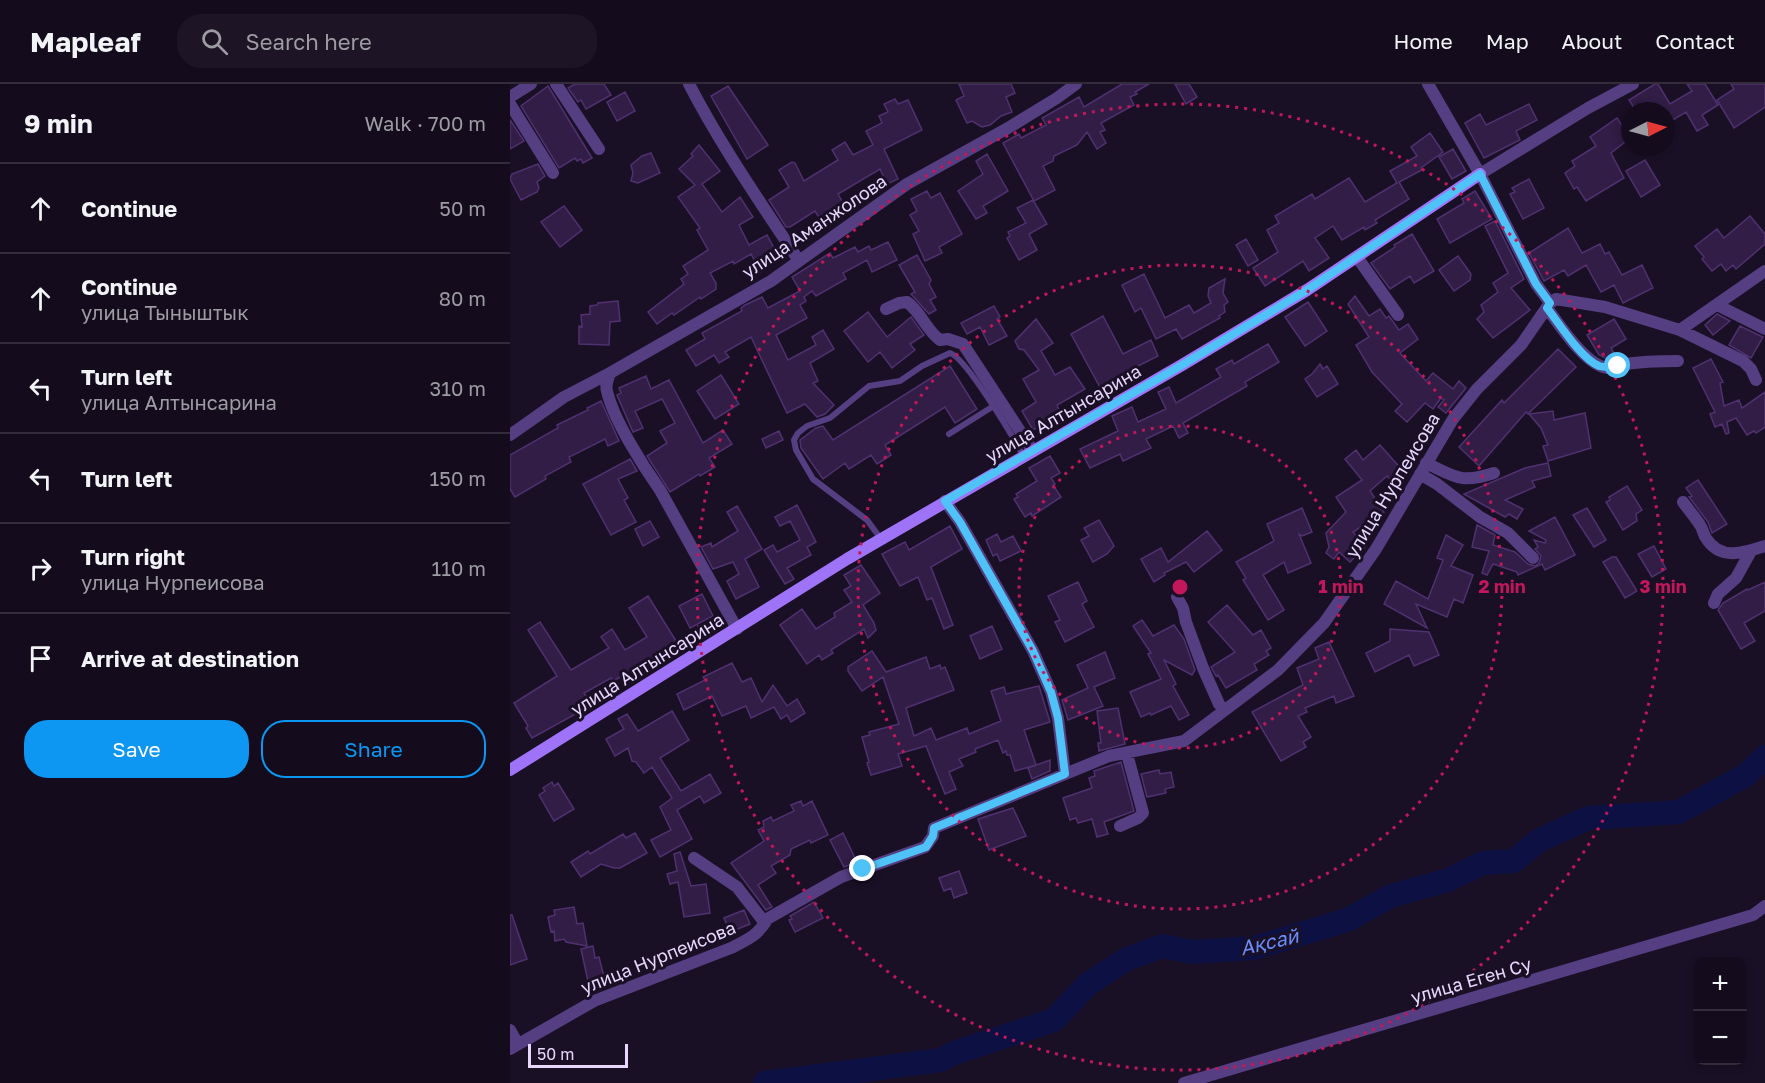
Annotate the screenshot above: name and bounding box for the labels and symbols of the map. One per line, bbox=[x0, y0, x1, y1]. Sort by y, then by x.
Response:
north arrow bbox=[1621, 102, 1675, 156]
street label: улица Аманжолова bbox=[737, 169, 891, 283]
route start bbox=[1604, 352, 1630, 378]
street label: улица Алтынсарина bbox=[981, 359, 1145, 467]
street label: улица Нурпеисова bbox=[1340, 409, 1444, 561]
text: 1 min bbox=[1318, 575, 1364, 597]
text: 2 min bbox=[1478, 575, 1526, 597]
text: 3 min bbox=[1639, 575, 1687, 597]
centre of rings bbox=[1170, 577, 1190, 597]
street label: улица Алтынсарина bbox=[566, 608, 728, 720]
route end bbox=[849, 855, 875, 881]
street label: улица Нурпеисова bbox=[577, 916, 739, 998]
water label: Ақсай bbox=[1238, 922, 1302, 959]
street label: улица Еген Су bbox=[1408, 952, 1534, 1008]
scale bar bbox=[528, 1041, 628, 1068]

